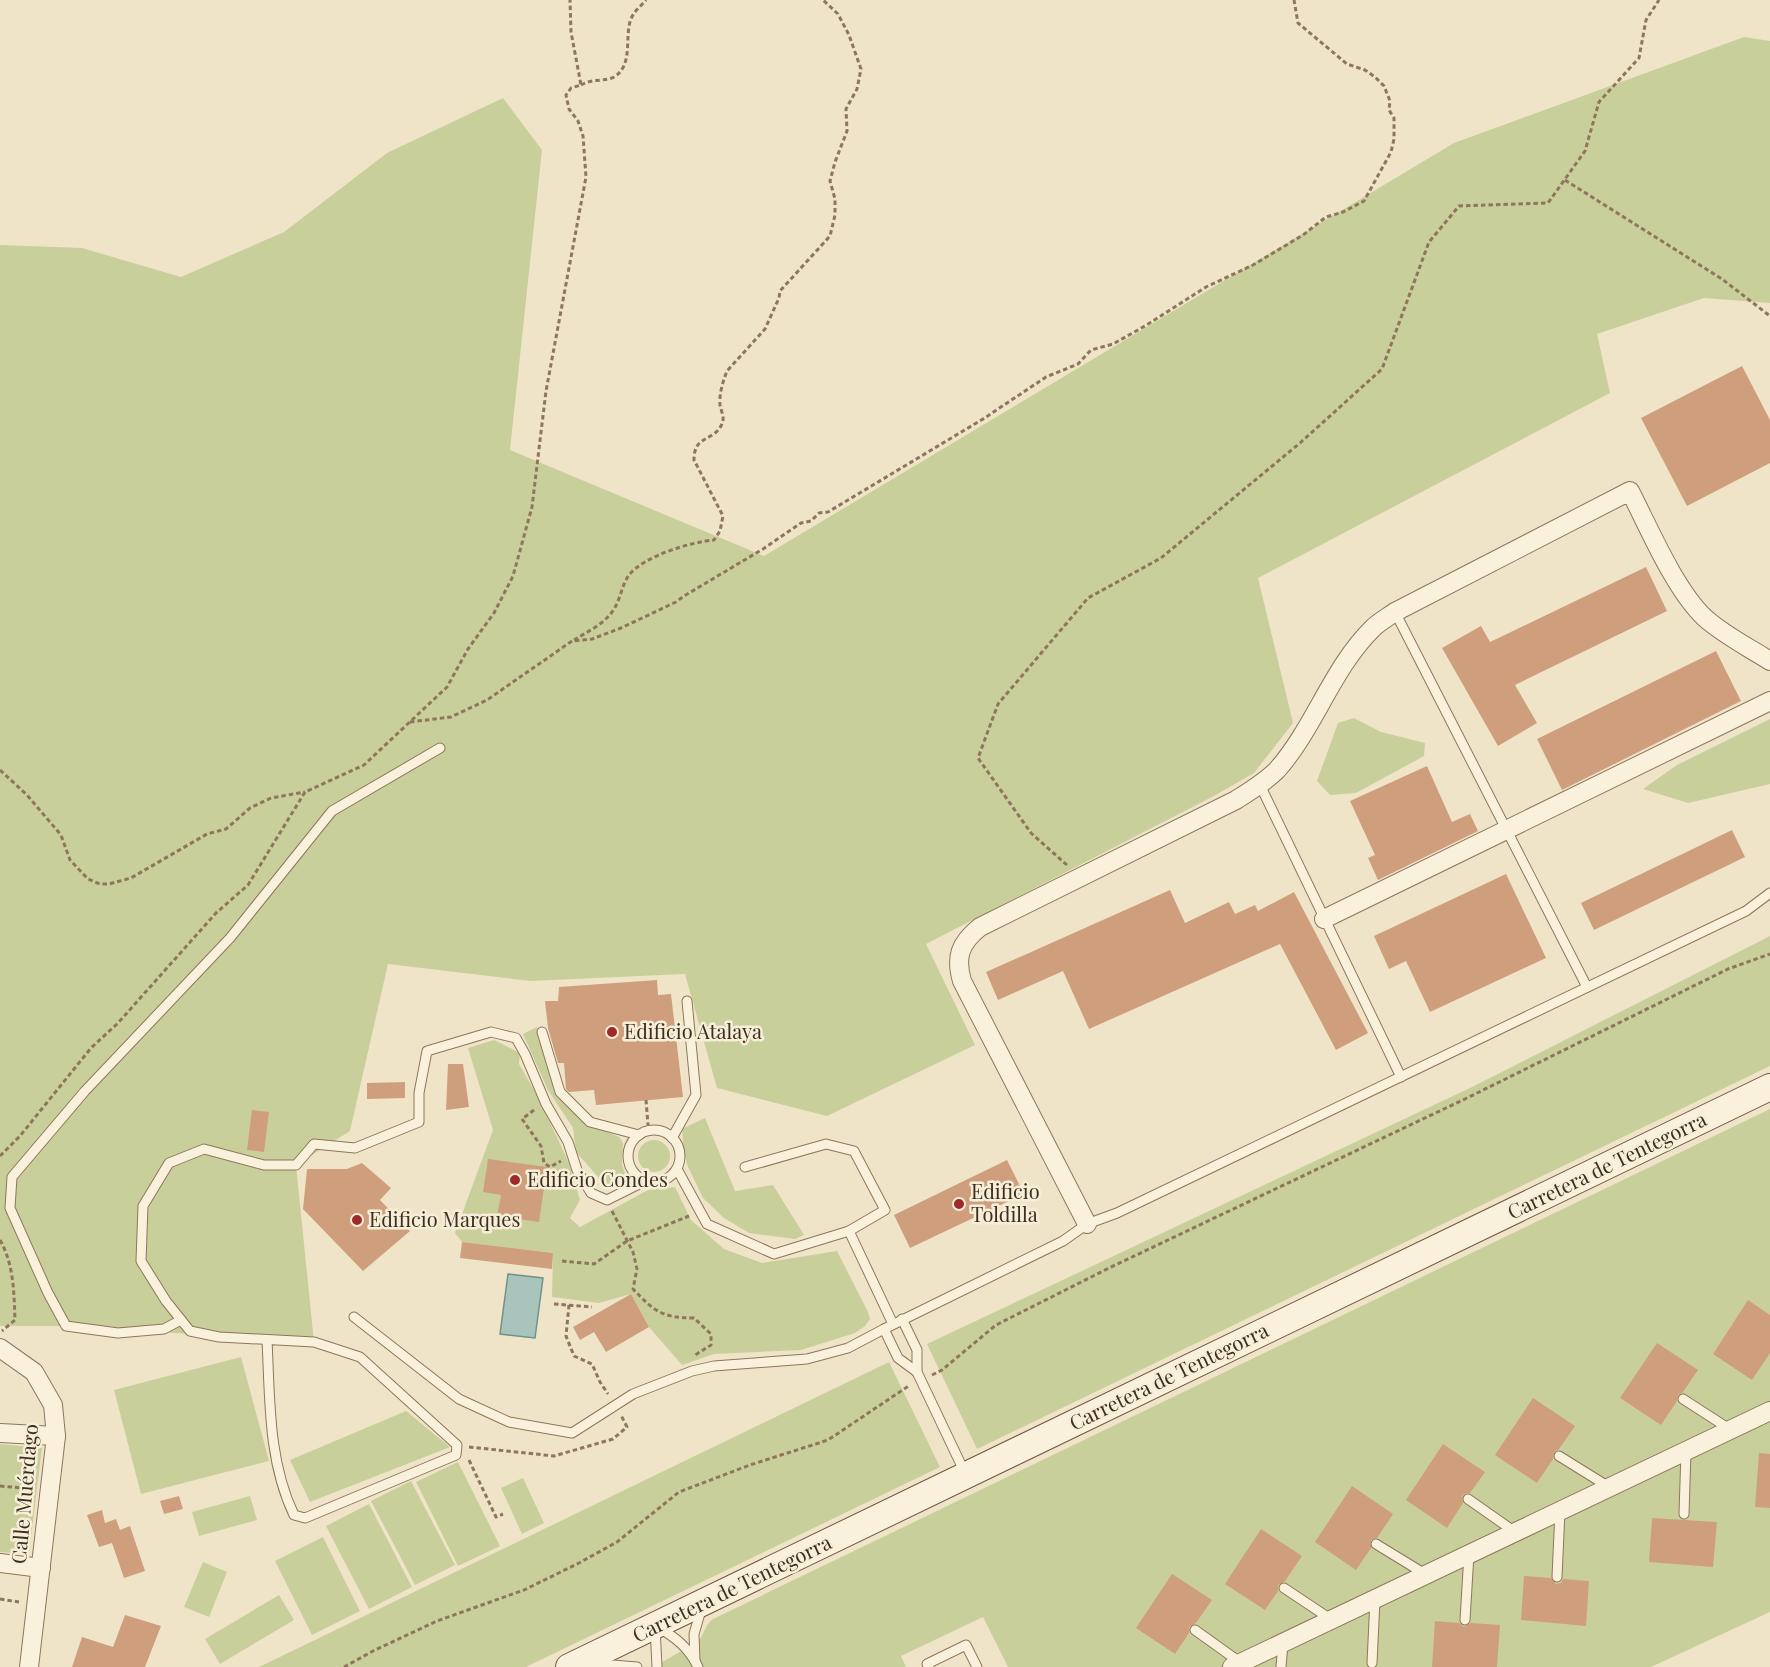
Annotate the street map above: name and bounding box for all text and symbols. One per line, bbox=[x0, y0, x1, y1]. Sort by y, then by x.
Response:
place label: Edificio Atalaya bbox=[624, 1017, 762, 1044]
marker: Edificio Atalaya bbox=[605, 1025, 619, 1039]
street label: Carretera de Tentegorra bbox=[1502, 1105, 1710, 1225]
place label: Edificio Condes bbox=[527, 1165, 668, 1192]
marker: Edificio Condes bbox=[508, 1173, 522, 1187]
place label: Edificio Toldilla bbox=[971, 1177, 1040, 1227]
marker: Edificio Toldilla bbox=[952, 1197, 966, 1211]
place label: Edificio Marques bbox=[369, 1205, 520, 1232]
marker: Edificio Marques bbox=[350, 1213, 364, 1227]
street label: Carretera de Tentegorra bbox=[1064, 1316, 1272, 1436]
street label: Calle Muérdago bbox=[4, 1423, 43, 1565]
street label: Carretera de Tentegorra bbox=[627, 1528, 835, 1648]

